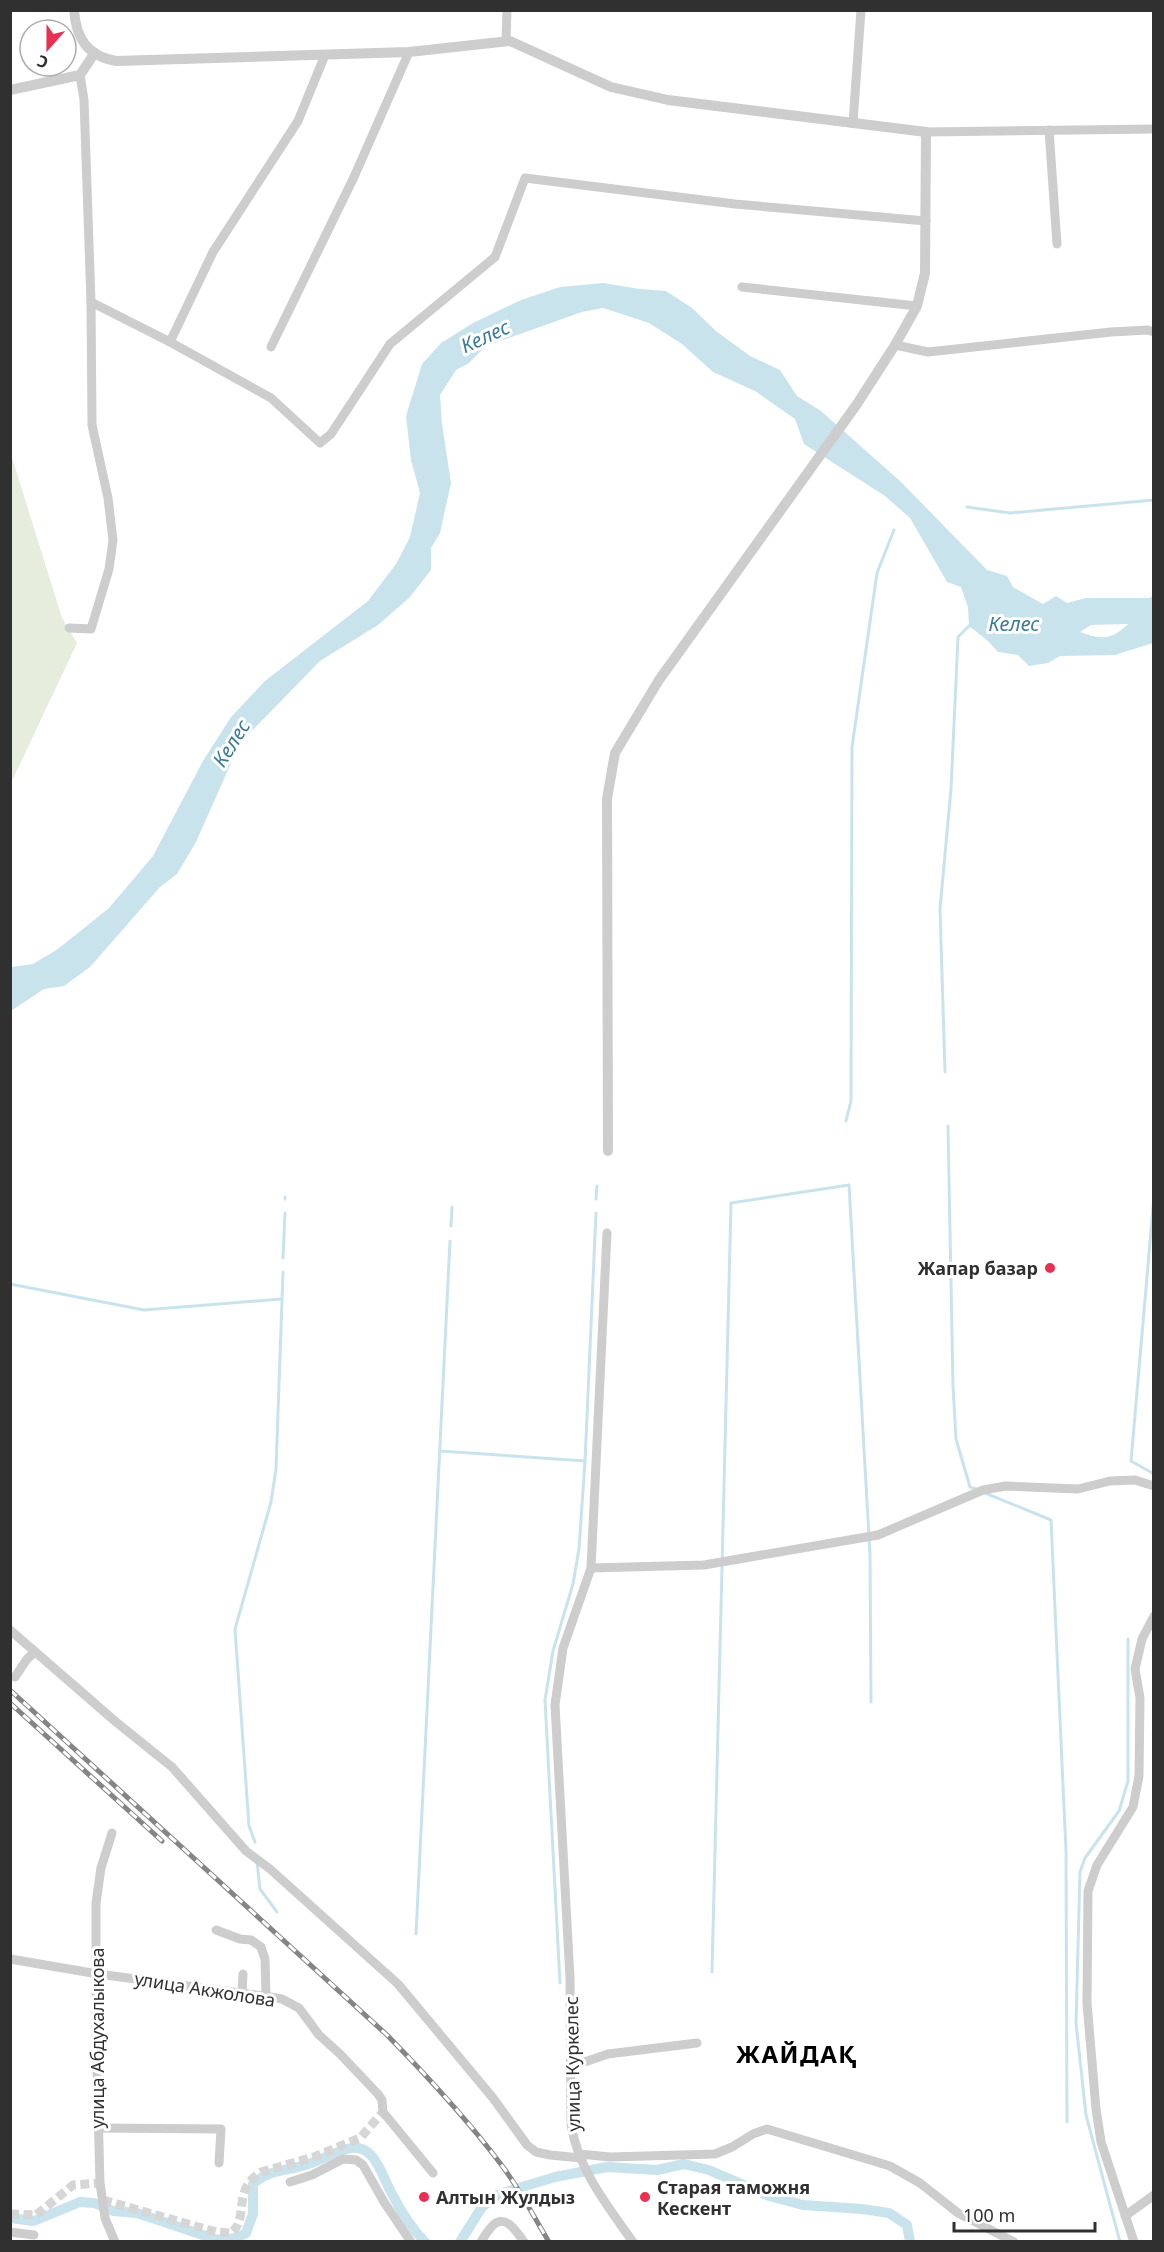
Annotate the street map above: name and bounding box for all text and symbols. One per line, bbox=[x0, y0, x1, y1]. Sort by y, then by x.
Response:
north arrow bbox=[18, 18, 78, 78]
text: С bbox=[34, 50, 51, 74]
water label: Келес bbox=[456, 313, 515, 359]
water label: Келес bbox=[988, 610, 1040, 637]
water label: Келес bbox=[206, 714, 256, 772]
place label: Жапар базар bbox=[918, 1256, 1038, 1280]
marker: Жапар базар bbox=[1043, 1261, 1057, 1275]
street label: улица Абдухалыкова bbox=[85, 1948, 109, 2128]
street label: улица Акжолова bbox=[133, 1966, 277, 2012]
street label: улица Куркелес bbox=[559, 1996, 585, 2132]
district label: ЖАЙДАҚ bbox=[736, 2037, 858, 2070]
place label: Старая таможня Кескент bbox=[657, 2175, 810, 2220]
place label: Алтын Жулдыз bbox=[436, 2185, 575, 2209]
marker: Алтын Жулдыз bbox=[417, 2190, 431, 2204]
marker: Старая таможня Кескент bbox=[638, 2190, 652, 2204]
scale bar bbox=[954, 2195, 1095, 2233]
text: 100 m bbox=[963, 2203, 1015, 2227]

